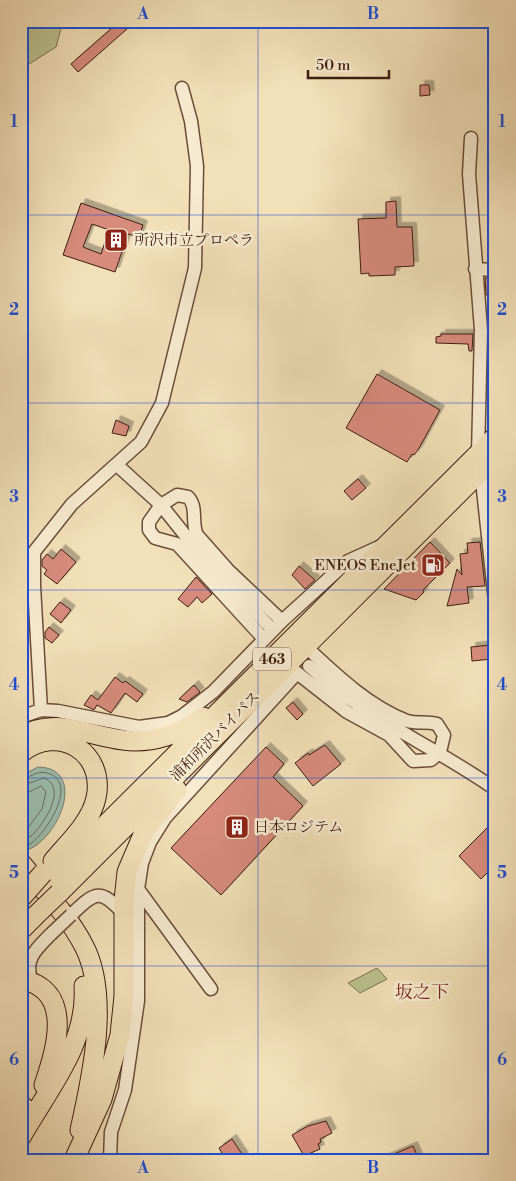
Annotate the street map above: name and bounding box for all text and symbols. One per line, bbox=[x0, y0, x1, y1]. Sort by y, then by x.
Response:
text: A bbox=[136, 4, 149, 24]
text: B bbox=[367, 4, 379, 24]
scale bar bbox=[308, 48, 390, 80]
text: 50 m bbox=[316, 56, 350, 75]
text: 1 bbox=[10, 112, 18, 132]
text: 1 bbox=[498, 112, 506, 132]
building icon: 所沢市立プロペラ bbox=[103, 227, 129, 253]
place label: 所沢市立プロペラ bbox=[134, 231, 254, 250]
text: 2 bbox=[9, 300, 19, 320]
text: 2 bbox=[497, 300, 507, 320]
text: 3 bbox=[9, 487, 19, 507]
text: 3 bbox=[497, 487, 507, 507]
fuel station icon: ENEOS EneJet bbox=[420, 552, 446, 578]
place label: ENEOS EneJet bbox=[315, 556, 417, 575]
road number: 463 bbox=[253, 648, 291, 671]
text: 4 bbox=[9, 675, 20, 695]
text: 4 bbox=[497, 675, 508, 695]
street label: 浦和所沢バイパス bbox=[166, 687, 264, 785]
building icon: 日本ロジテム bbox=[224, 814, 250, 840]
place label: 日本ロジテム bbox=[254, 818, 343, 837]
text: 5 bbox=[9, 863, 19, 883]
text: 5 bbox=[497, 863, 507, 883]
district label: 坂之下 bbox=[395, 981, 449, 1004]
text: 6 bbox=[9, 1050, 19, 1070]
text: 6 bbox=[497, 1050, 507, 1070]
text: A bbox=[136, 1158, 149, 1178]
text: B bbox=[367, 1158, 379, 1178]

